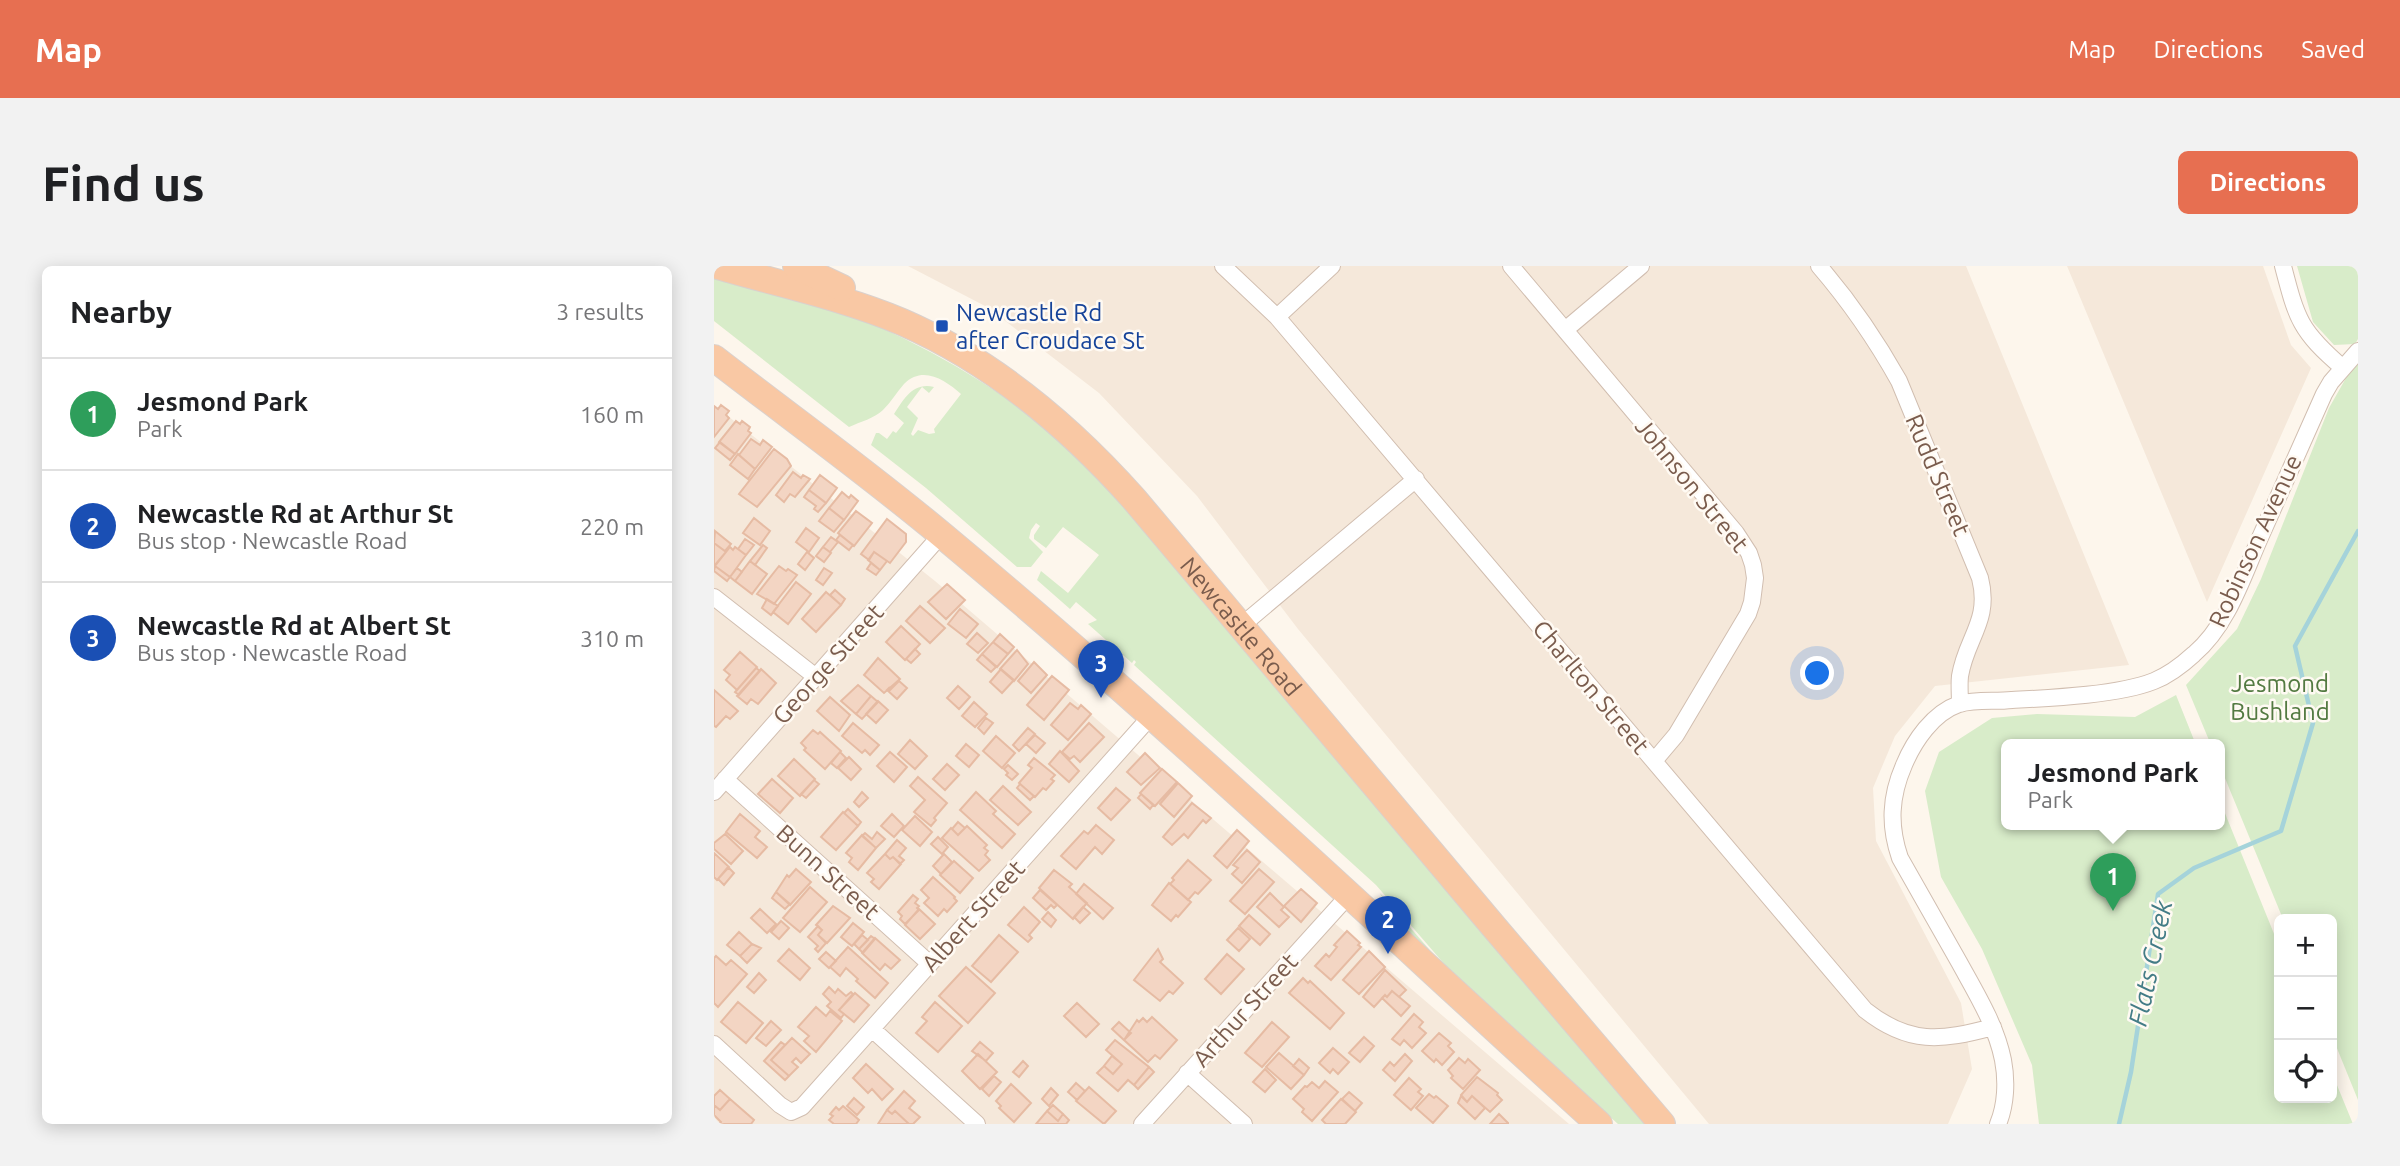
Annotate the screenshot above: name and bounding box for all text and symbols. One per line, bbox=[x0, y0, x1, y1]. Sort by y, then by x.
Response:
text: Map bbox=[35, 31, 102, 68]
text: Map bbox=[2068, 36, 2115, 63]
text: Directions bbox=[2153, 36, 2263, 63]
text: Saved bbox=[2301, 36, 2365, 63]
button: Directions bbox=[2178, 151, 2358, 214]
text: Find us bbox=[42, 155, 205, 210]
text: Nearby bbox=[70, 295, 172, 329]
text: 3 results bbox=[556, 299, 644, 324]
place label: Newcastle Rd after Croudace St bbox=[956, 299, 1145, 354]
marker: Newcastle Rd after Croudace St bbox=[934, 318, 950, 334]
text: Jesmond Park bbox=[137, 387, 308, 416]
text: 1 bbox=[87, 402, 99, 427]
text: 160 m bbox=[580, 402, 644, 427]
street label: Rudd Street bbox=[1900, 410, 1976, 540]
street label: Johnson Street bbox=[1630, 413, 1754, 558]
text: Park bbox=[137, 416, 183, 441]
street label: Robinson Avenue bbox=[2203, 451, 2307, 631]
text: Newcastle Rd at Arthur St bbox=[137, 499, 454, 528]
text: 2 bbox=[87, 514, 99, 539]
text: 220 m bbox=[580, 514, 644, 539]
text: Bus stop · Newcastle Road bbox=[137, 528, 407, 553]
street label: Newcastle Road bbox=[1175, 552, 1307, 701]
street label: George Street bbox=[767, 598, 889, 729]
text: Newcastle Rd at Albert St bbox=[137, 611, 451, 640]
street label: Charlton Street bbox=[1527, 615, 1655, 760]
text: 3 bbox=[87, 626, 99, 651]
text: 310 m bbox=[580, 626, 644, 651]
text: Bus stop · Newcastle Road bbox=[137, 640, 407, 665]
pin: 3 bbox=[1078, 640, 1124, 698]
your location bbox=[1800, 656, 1834, 690]
park label: Jesmond Bushland bbox=[2230, 670, 2330, 725]
popup bbox=[2001, 739, 2225, 830]
text: Jesmond Park bbox=[2027, 758, 2199, 787]
text: Park bbox=[2027, 787, 2073, 812]
street label: Bunn Street bbox=[771, 819, 885, 926]
pin: 1 bbox=[2090, 853, 2136, 911]
street label: Albert Street bbox=[916, 854, 1030, 977]
pin: 2 bbox=[1365, 896, 1411, 954]
water label: Flats Creek bbox=[2123, 897, 2178, 1028]
map controls bbox=[2274, 914, 2337, 1103]
button: + bbox=[2274, 914, 2337, 977]
street label: Arthur Street bbox=[1187, 947, 1303, 1072]
button: − bbox=[2274, 977, 2337, 1040]
button: locate bbox=[2274, 1040, 2337, 1103]

